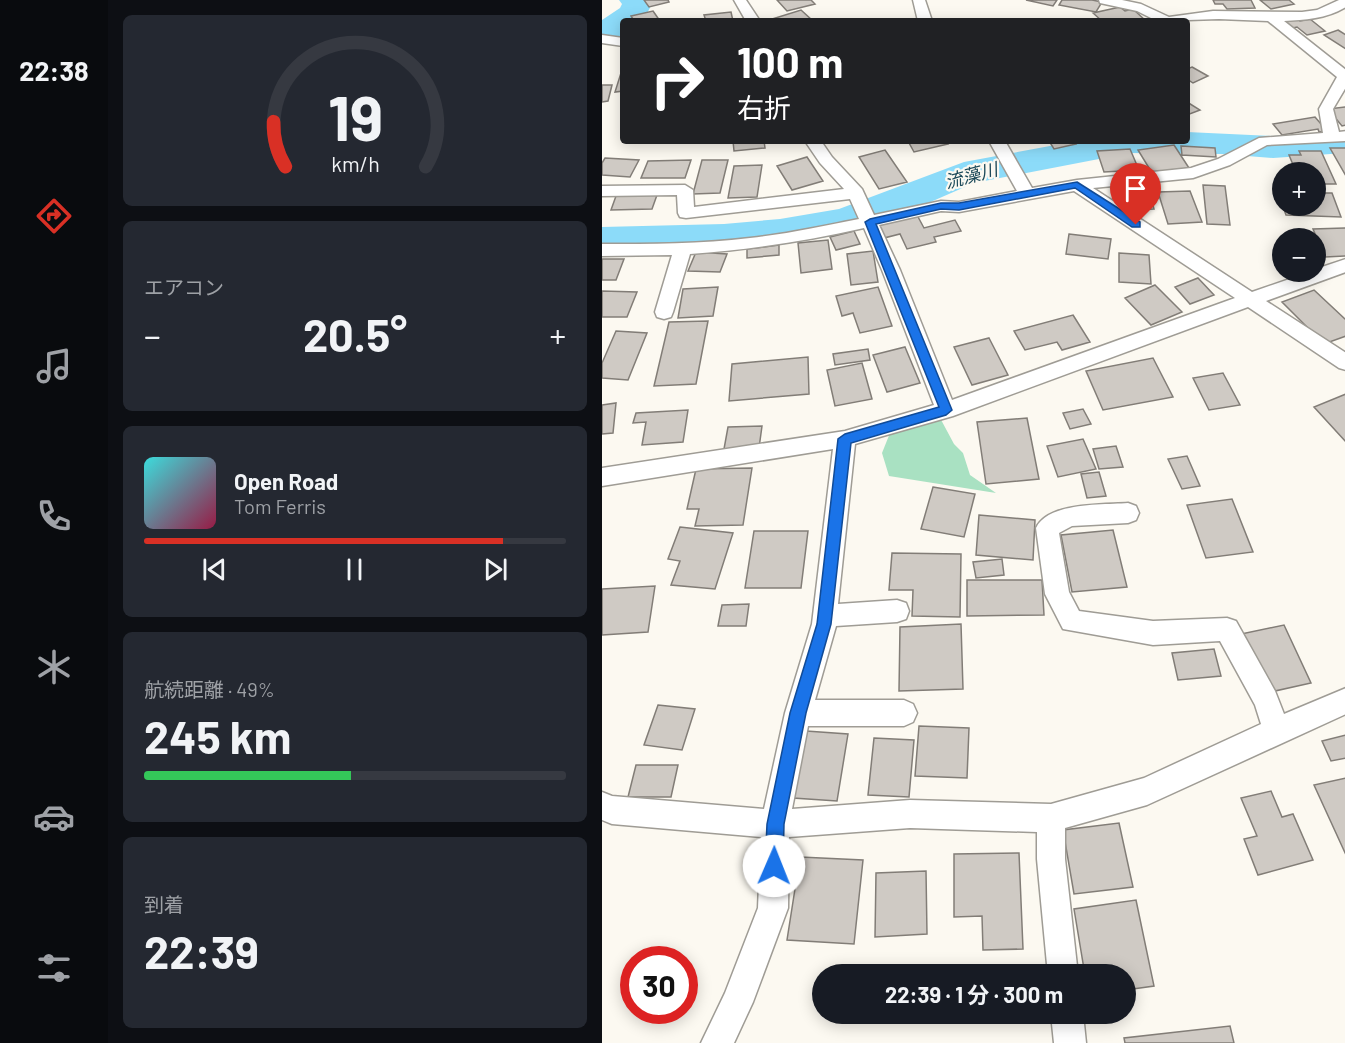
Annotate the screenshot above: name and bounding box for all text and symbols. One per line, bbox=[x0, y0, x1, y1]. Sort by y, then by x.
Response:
text: 100 m bbox=[737, 36, 843, 86]
icon: right bbox=[638, 42, 716, 120]
text: 22:38 bbox=[19, 54, 89, 86]
text: 19 bbox=[327, 79, 383, 153]
text: 右折 bbox=[737, 91, 791, 123]
text: km/h bbox=[331, 152, 379, 177]
water label: 流藻川 bbox=[942, 157, 1002, 193]
map controls bbox=[1272, 162, 1326, 282]
button: + bbox=[1272, 162, 1326, 216]
pin bbox=[1110, 163, 1161, 225]
icon: arrive bbox=[1119, 172, 1152, 205]
icon: directions bbox=[33, 195, 75, 237]
button: − bbox=[1272, 228, 1326, 282]
text: エアコン bbox=[144, 275, 224, 299]
text: 20.5° bbox=[303, 307, 407, 361]
text: − bbox=[144, 315, 161, 355]
text: + bbox=[550, 315, 566, 355]
icon: music bbox=[33, 345, 75, 387]
text: Open Road bbox=[234, 468, 338, 494]
text: Tom Ferris bbox=[234, 494, 326, 518]
icon: phone bbox=[33, 495, 75, 537]
icon: previous bbox=[198, 553, 231, 586]
icon: pause bbox=[338, 553, 371, 586]
icon: next bbox=[479, 553, 512, 586]
icon: climate bbox=[33, 646, 75, 688]
text: 航続距離 · 49% bbox=[144, 677, 275, 701]
text: 245 km bbox=[144, 709, 291, 763]
icon: car bbox=[33, 796, 75, 838]
position arrow bbox=[742, 834, 806, 898]
text: 到着 bbox=[144, 892, 184, 916]
text: 22:39 bbox=[144, 924, 259, 978]
speed limit sign: 30 bbox=[620, 946, 698, 1024]
icon: filters bbox=[33, 947, 75, 989]
text: 22:39 · 1 分 · 300 m bbox=[885, 981, 1063, 1007]

